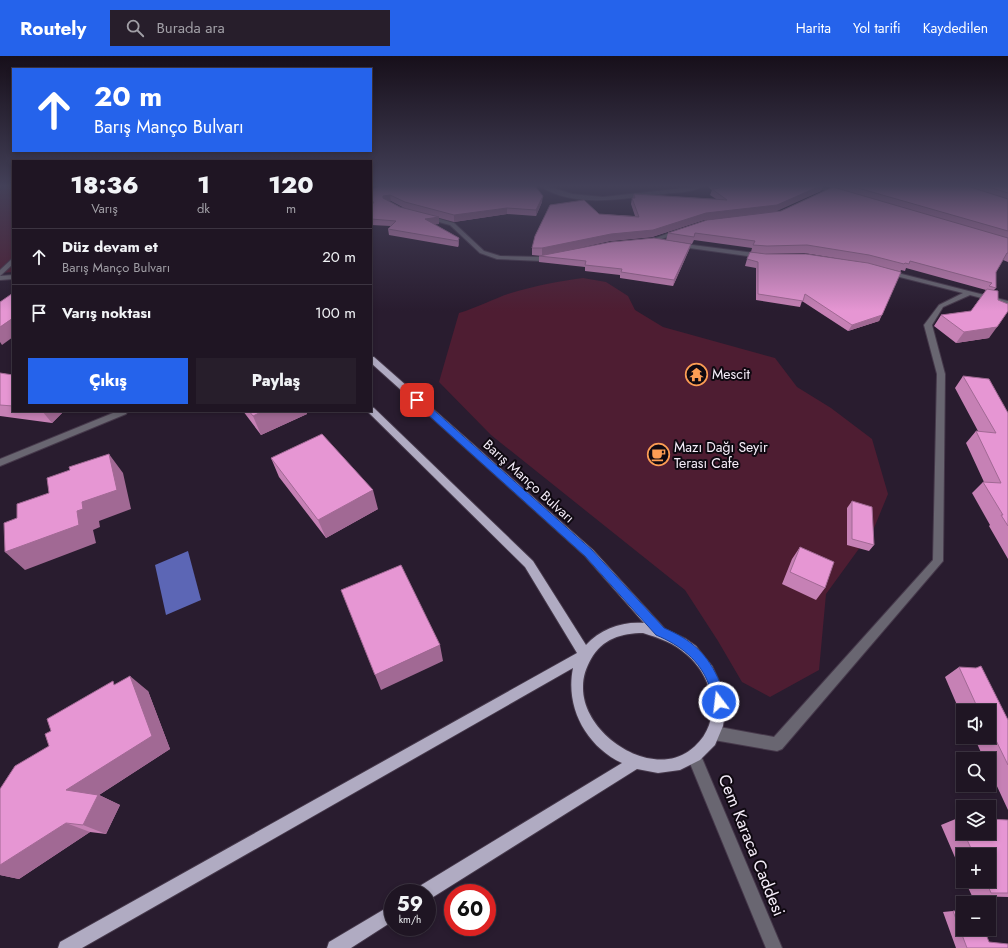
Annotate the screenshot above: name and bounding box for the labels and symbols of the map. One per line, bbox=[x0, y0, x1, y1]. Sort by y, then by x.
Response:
temple icon: Mescit bbox=[683, 361, 709, 387]
place label: Mescit bbox=[712, 364, 751, 384]
pin bbox=[400, 383, 434, 417]
street label: Barış Manço Bulvarı bbox=[479, 435, 579, 527]
place label: Mazı Dağı Seyir Terası Cafe bbox=[674, 437, 768, 473]
cafe icon: Mazı Dağı Seyir Terası Cafe bbox=[646, 442, 672, 468]
position arrow bbox=[698, 681, 740, 723]
street label: Cem Karaca Caddesi bbox=[713, 770, 791, 920]
speed limit sign: 60 bbox=[444, 884, 496, 936]

